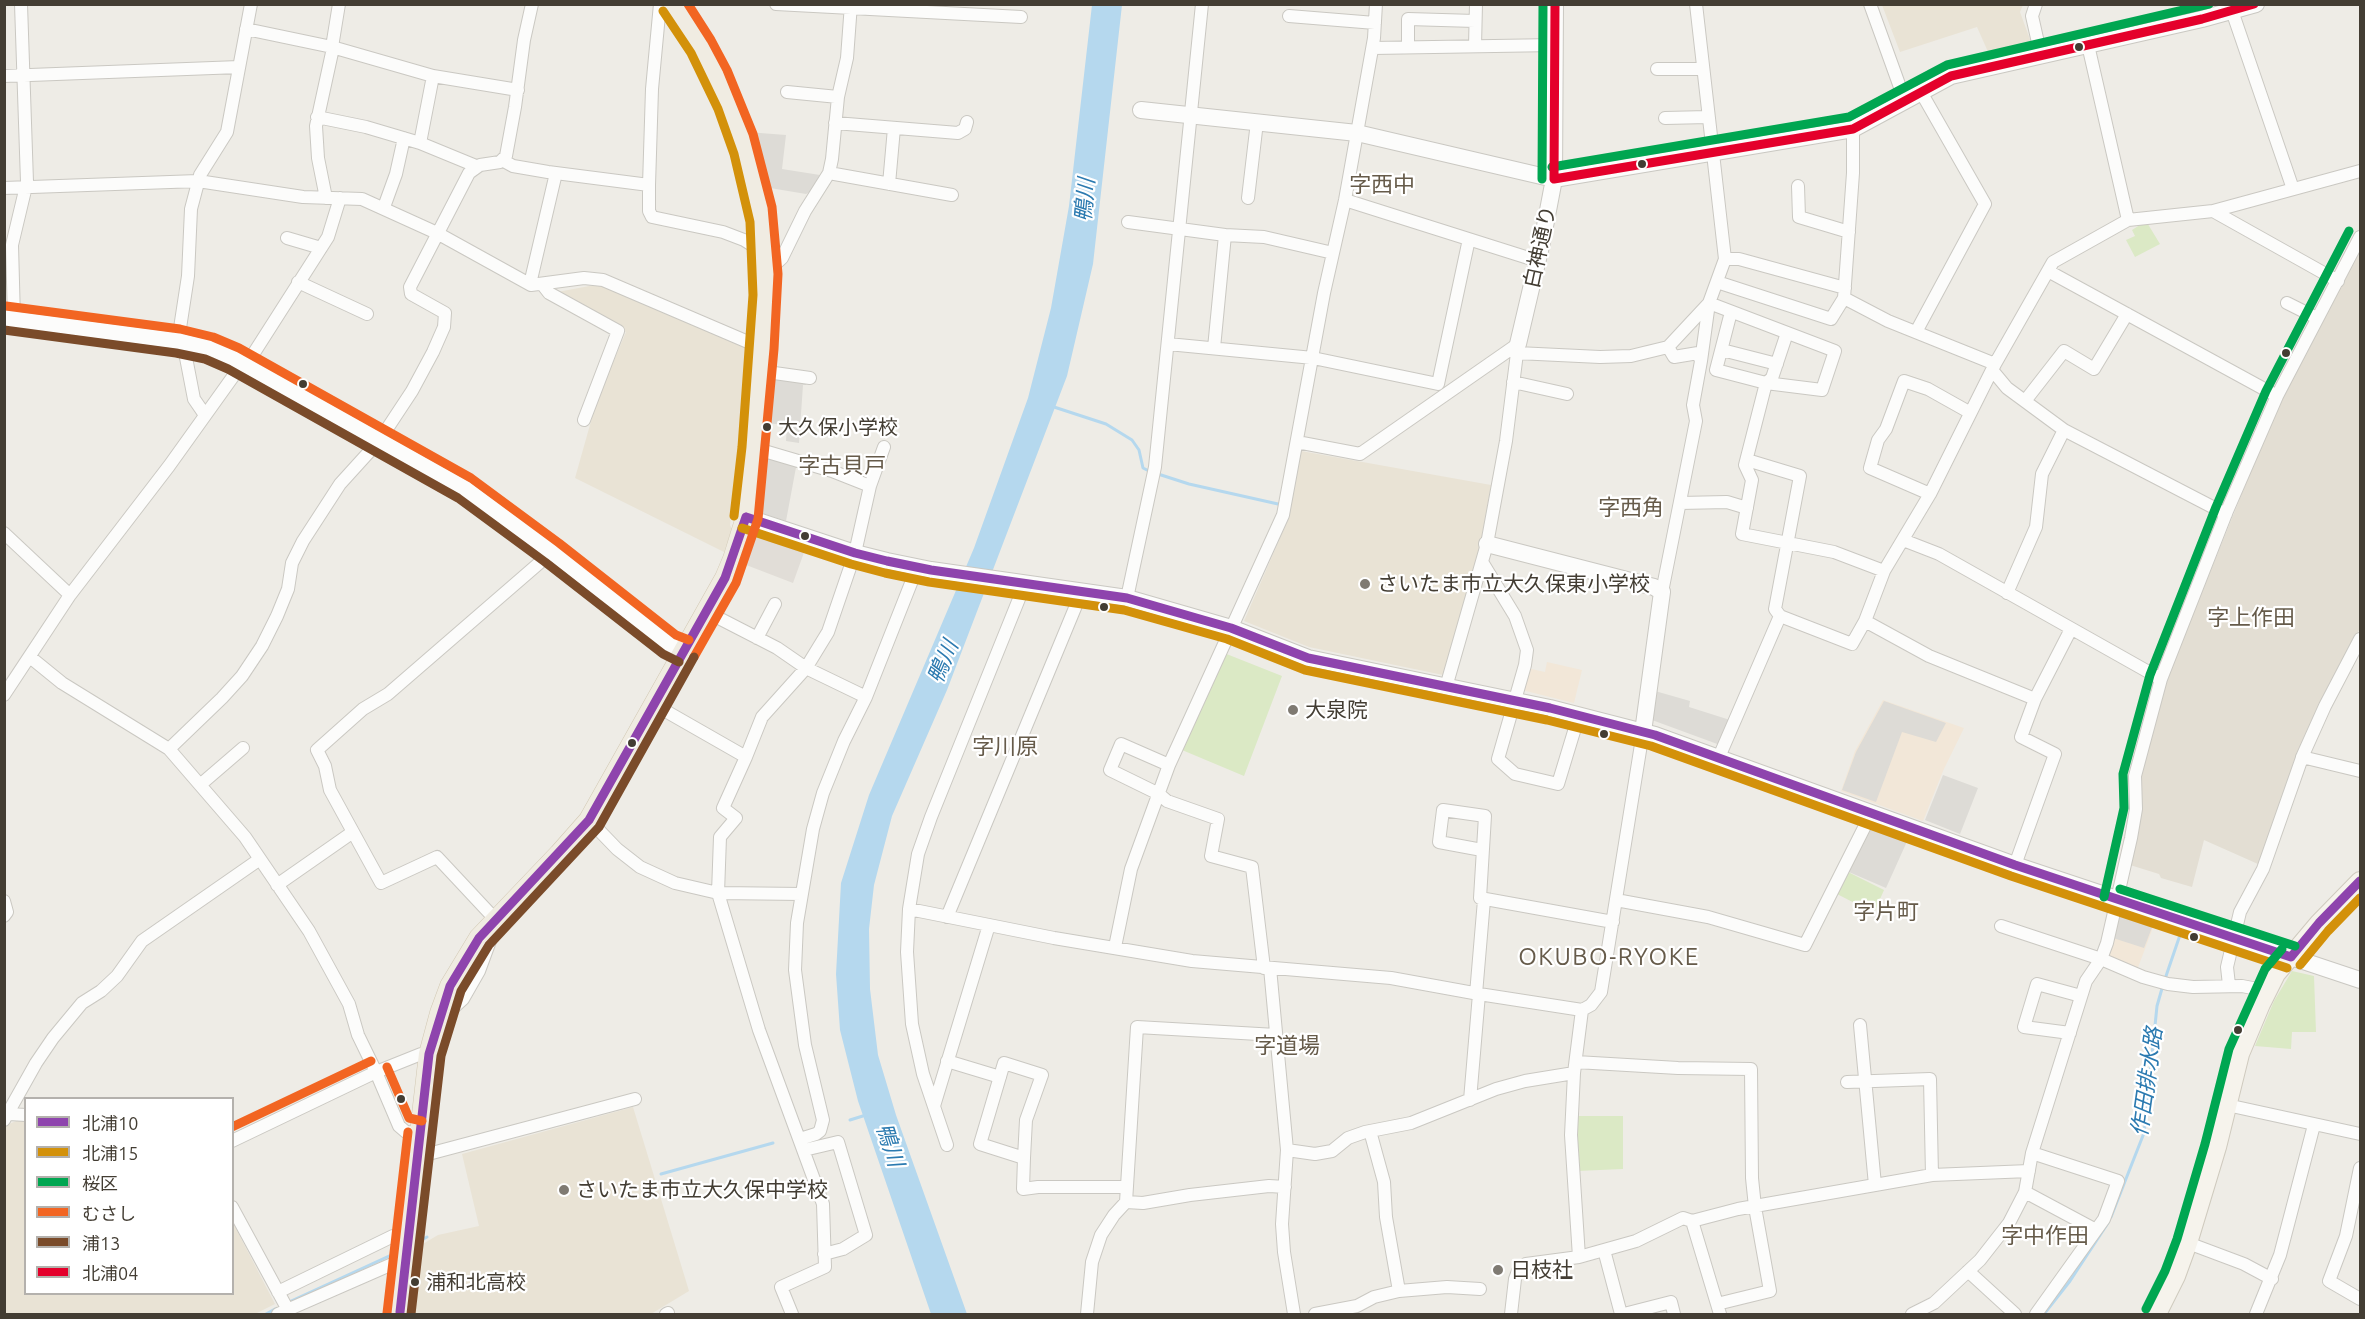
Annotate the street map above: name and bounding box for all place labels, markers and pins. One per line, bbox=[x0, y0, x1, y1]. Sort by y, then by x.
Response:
unlabelled marker bbox=[2073, 41, 2085, 53]
unlabelled marker bbox=[1636, 158, 1648, 170]
unlabelled marker bbox=[2280, 347, 2292, 359]
unlabelled marker bbox=[297, 378, 309, 390]
place label: 大久保小学校 bbox=[778, 415, 898, 439]
marker: 大久保小学校 bbox=[761, 421, 773, 433]
unlabelled marker bbox=[799, 530, 811, 542]
place label: さいたま市立大久保東小学校 bbox=[1377, 571, 1650, 597]
marker: さいたま市立大久保東小学校 bbox=[1358, 577, 1372, 591]
unlabelled marker bbox=[1098, 601, 1110, 613]
place label: 大泉院 bbox=[1305, 697, 1368, 723]
marker: 大泉院 bbox=[1286, 703, 1300, 717]
unlabelled marker bbox=[1598, 728, 1610, 740]
unlabelled marker bbox=[626, 737, 638, 749]
unlabelled marker bbox=[2188, 931, 2200, 943]
unlabelled marker bbox=[2232, 1024, 2244, 1036]
unlabelled marker bbox=[395, 1093, 407, 1105]
place label: さいたま市立大久保中学校 bbox=[576, 1177, 828, 1203]
marker: さいたま市立大久保中学校 bbox=[557, 1183, 571, 1197]
place label: 日枝社 bbox=[1510, 1257, 1573, 1283]
marker: 日枝社 bbox=[1491, 1263, 1505, 1277]
place label: 浦和北高校 bbox=[426, 1270, 526, 1294]
marker: 浦和北高校 bbox=[409, 1276, 421, 1288]

